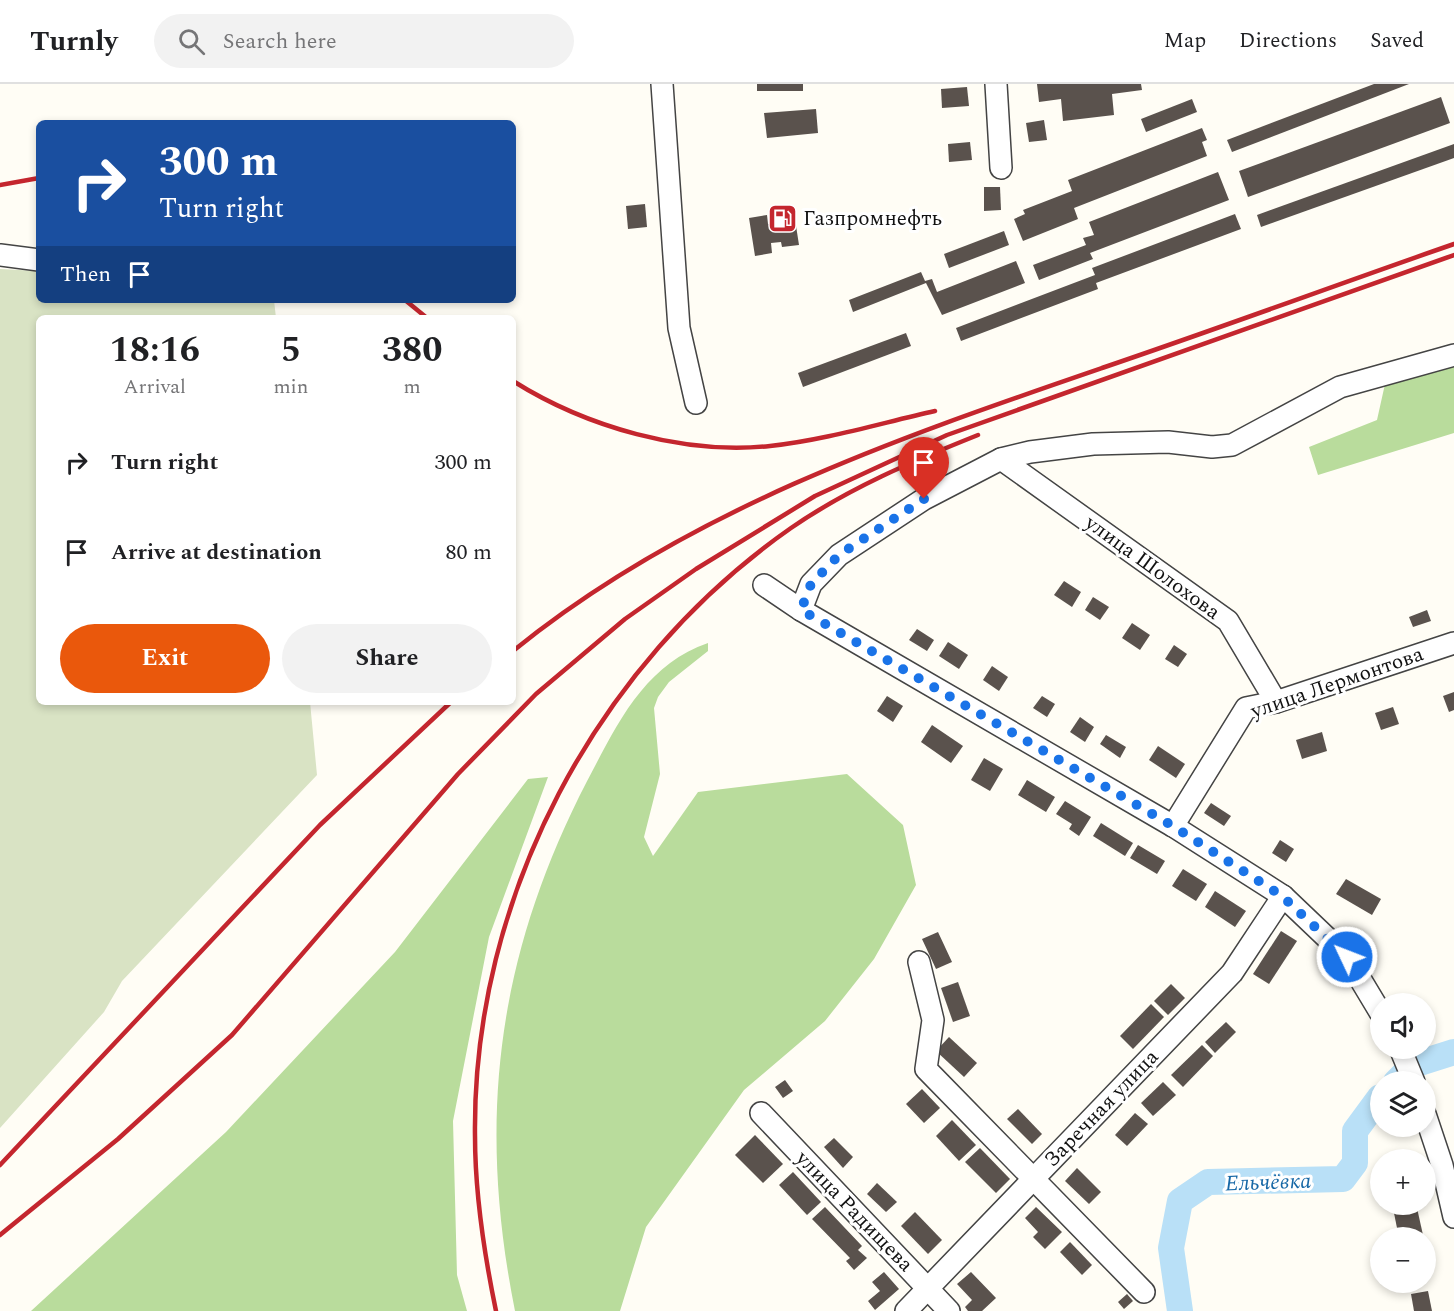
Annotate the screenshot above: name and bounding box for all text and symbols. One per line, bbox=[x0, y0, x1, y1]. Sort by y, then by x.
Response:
search box bbox=[154, 14, 574, 68]
text: Turnly bbox=[30, 20, 118, 63]
icon: search bbox=[175, 25, 208, 58]
text: Search here bbox=[223, 25, 337, 58]
text: Map bbox=[1164, 25, 1206, 57]
text: Directions bbox=[1239, 25, 1337, 57]
text: Saved bbox=[1370, 25, 1424, 57]
text: 300 m bbox=[159, 131, 278, 194]
icon: right bbox=[60, 144, 138, 222]
text: Turn right bbox=[159, 188, 284, 230]
fuel station icon: Газпромнефть bbox=[766, 202, 798, 234]
place label: Газпромнефть bbox=[803, 203, 942, 235]
text: Then bbox=[60, 258, 111, 291]
icon: arrive bbox=[123, 258, 156, 291]
text: 18:16 bbox=[109, 323, 200, 378]
text: 5 bbox=[281, 323, 301, 378]
text: 380 bbox=[382, 323, 442, 378]
text: Arrival bbox=[124, 372, 186, 402]
text: min bbox=[273, 372, 308, 402]
text: m bbox=[404, 372, 421, 402]
pin bbox=[898, 437, 949, 499]
icon: right bbox=[60, 446, 93, 479]
text: Turn right bbox=[111, 446, 218, 479]
text: 300 m bbox=[435, 446, 492, 479]
icon: arrive bbox=[907, 446, 940, 479]
street label: улица Шолохова bbox=[1077, 507, 1227, 628]
icon: arrive bbox=[60, 536, 93, 569]
text: Arrive at destination bbox=[111, 536, 322, 569]
text: 80 m bbox=[446, 536, 492, 569]
button: Exit bbox=[60, 624, 270, 693]
button: Share bbox=[282, 624, 492, 693]
street label: улица Лермонтова bbox=[1246, 638, 1429, 728]
position arrow bbox=[1315, 925, 1379, 989]
map controls bbox=[1370, 993, 1436, 1293]
button: sound bbox=[1370, 993, 1436, 1059]
street label: Заречная улица bbox=[1037, 1042, 1167, 1175]
button: layers bbox=[1370, 1071, 1436, 1137]
street label: улица Радищева bbox=[787, 1143, 921, 1280]
button: + bbox=[1370, 1149, 1436, 1215]
water label: Ельчёвка bbox=[1224, 1165, 1312, 1200]
button: − bbox=[1370, 1227, 1436, 1293]

